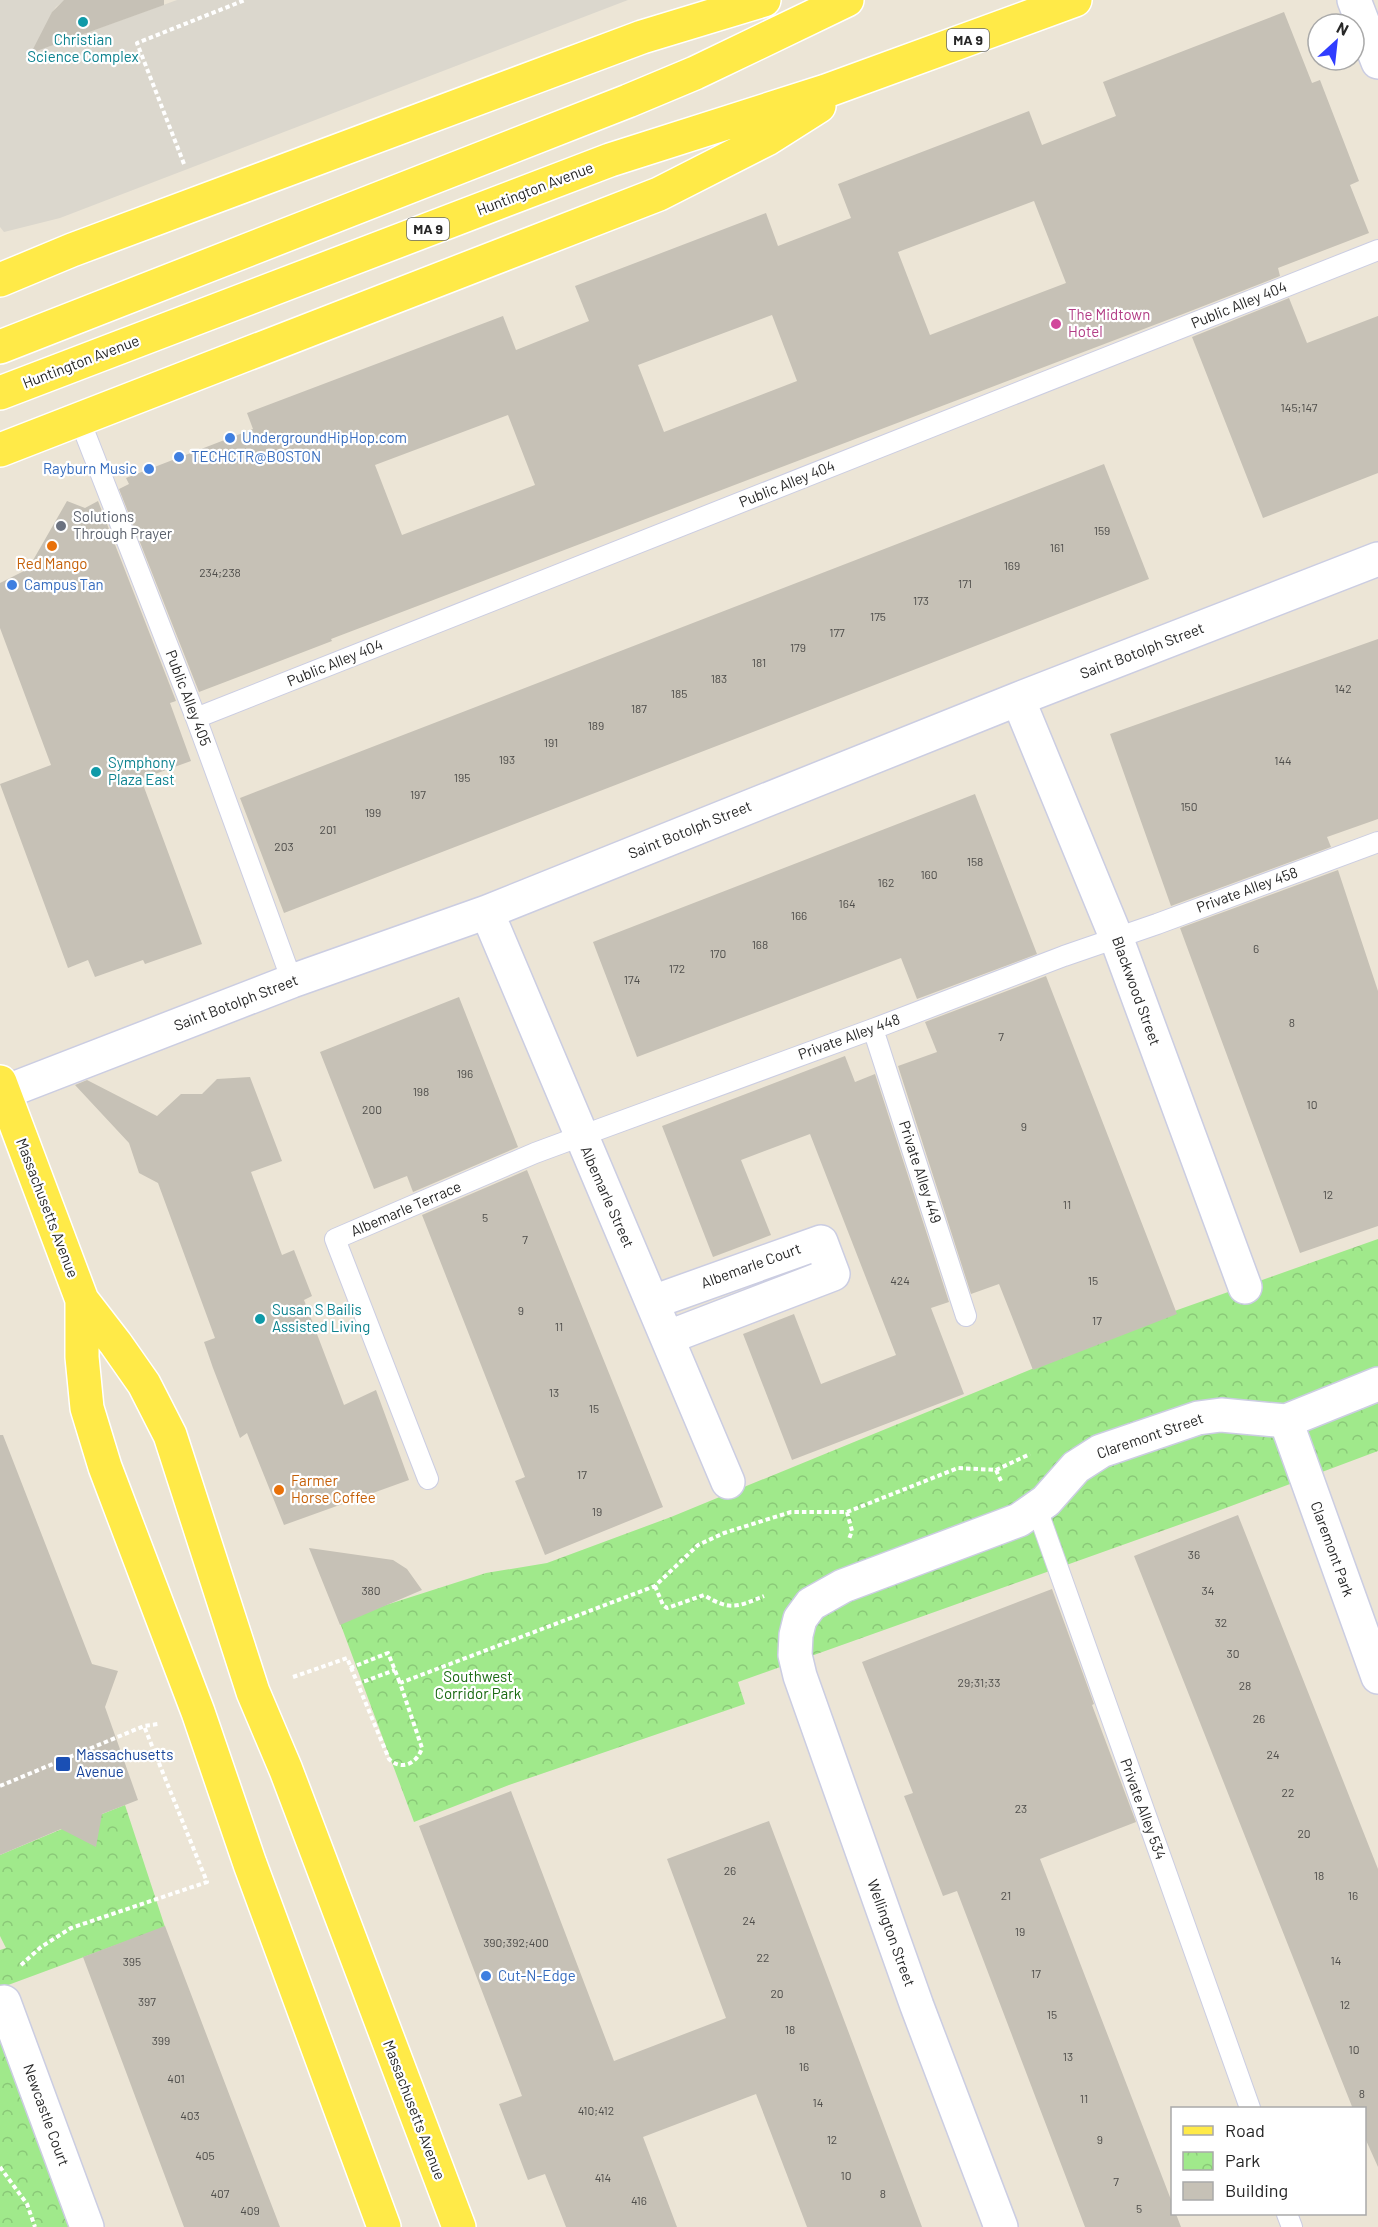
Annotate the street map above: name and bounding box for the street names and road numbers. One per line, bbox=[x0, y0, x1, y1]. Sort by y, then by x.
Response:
road number: MA 9 bbox=[947, 29, 989, 51]
street label: Huntington Avenue bbox=[474, 158, 596, 219]
road number: MA 9 bbox=[407, 218, 449, 240]
street label: Public Alley 404 bbox=[1188, 277, 1289, 332]
street label: Huntington Avenue bbox=[20, 331, 142, 392]
street label: Public Alley 404 bbox=[736, 456, 837, 511]
street label: Saint Botolph Street bbox=[1077, 618, 1206, 682]
street label: Public Alley 404 bbox=[284, 635, 385, 690]
street label: Public Alley 405 bbox=[162, 647, 215, 748]
street label: Saint Botolph Street bbox=[625, 796, 754, 862]
street label: Private Alley 458 bbox=[1194, 862, 1300, 916]
street label: Blackwood Street bbox=[1109, 934, 1165, 1048]
street label: Saint Botolph Street bbox=[171, 970, 300, 1034]
street label: Private Alley 448 bbox=[795, 1009, 902, 1063]
street label: Private Alley 449 bbox=[896, 1118, 946, 1225]
street label: Massachusetts Avenue bbox=[13, 1135, 83, 1280]
street label: Albemarle Street bbox=[577, 1143, 638, 1250]
street label: Albemarle Terrace bbox=[348, 1177, 464, 1239]
street label: Albemarle Court bbox=[698, 1239, 803, 1291]
street label: Claremont Street bbox=[1094, 1408, 1205, 1462]
street label: Claremont Park bbox=[1307, 1499, 1359, 1599]
street label: Private Alley 534 bbox=[1117, 1756, 1171, 1862]
street label: Wellington Street bbox=[864, 1877, 920, 1989]
street label: Massachusetts Avenue bbox=[380, 2037, 450, 2182]
street label: Newcastle Court bbox=[20, 2061, 74, 2168]

